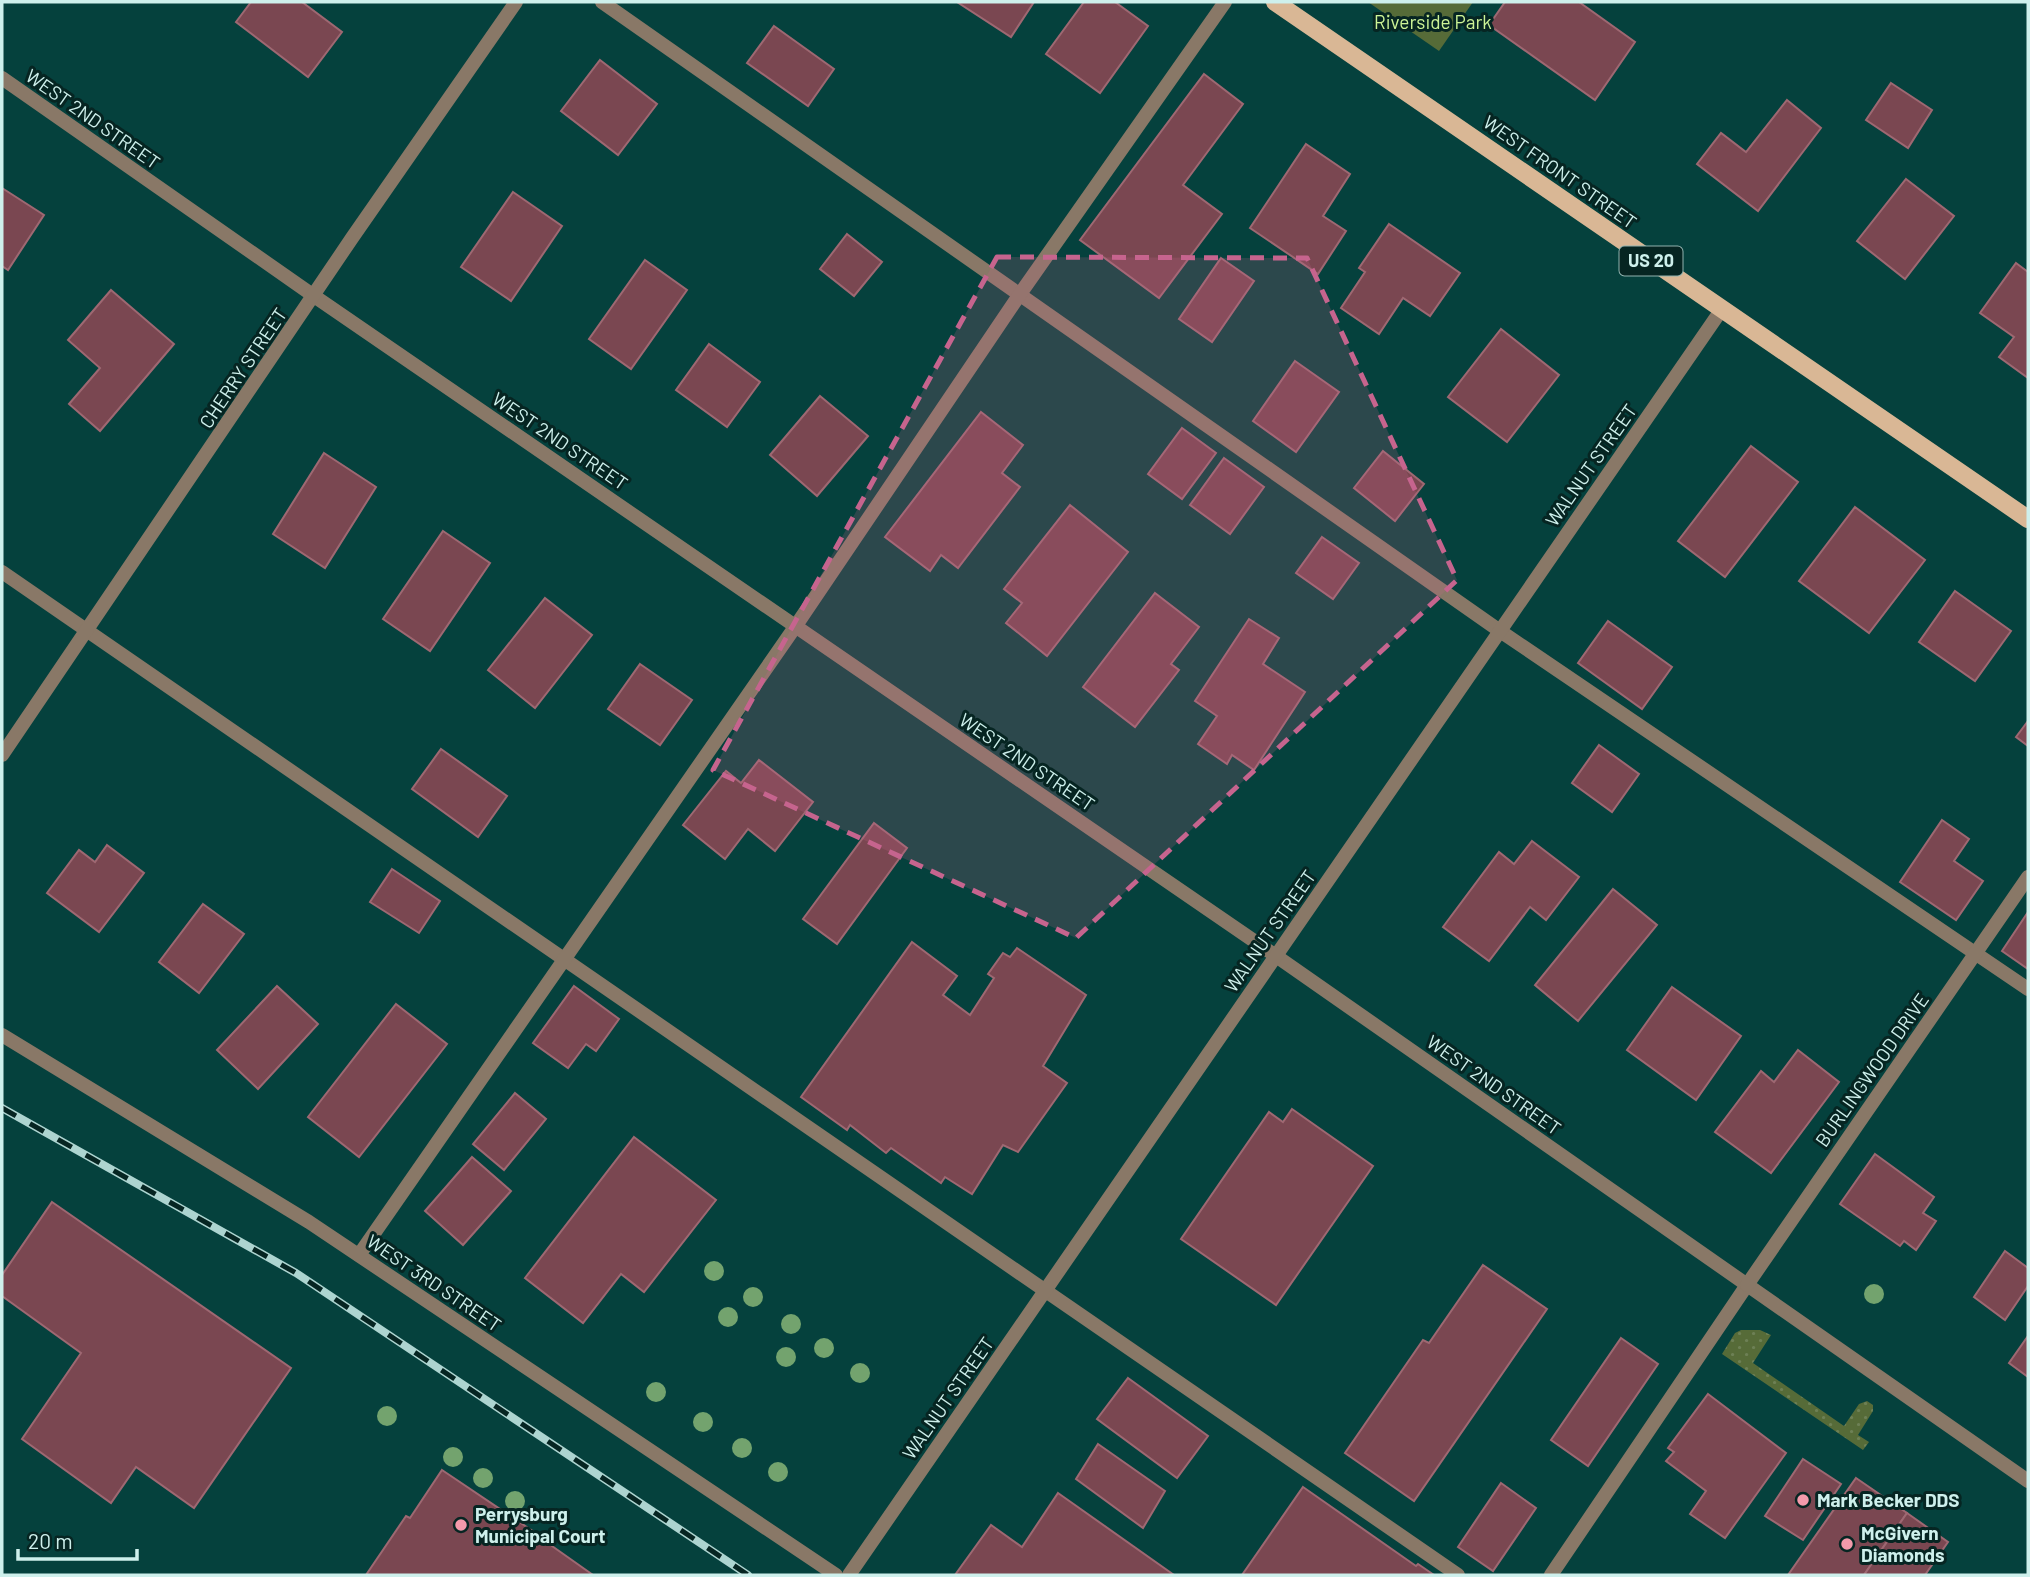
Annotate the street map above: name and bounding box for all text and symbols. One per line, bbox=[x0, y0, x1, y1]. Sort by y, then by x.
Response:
park label: Riverside Park bbox=[1374, 10, 1492, 33]
street label: WEST 2ND STREET bbox=[22, 64, 165, 173]
street label: WEST FRONT STREET bbox=[1479, 110, 1641, 233]
road number: US 20 bbox=[1620, 246, 1682, 276]
street label: CHERRY STREET bbox=[194, 303, 291, 432]
street label: WEST 2ND STREET bbox=[488, 387, 632, 494]
street label: WALNUT STREET bbox=[1540, 399, 1641, 530]
street label: WEST 2ND STREET bbox=[955, 708, 1099, 815]
street label: WALNUT STREET bbox=[1219, 865, 1320, 996]
street label: BURLINGWOOD DRIVE bbox=[1810, 989, 1933, 1151]
street label: WEST 2ND STREET bbox=[1423, 1030, 1566, 1139]
street label: WEST 3RD STREET bbox=[363, 1229, 506, 1336]
street label: WALNUT STREET bbox=[897, 1332, 998, 1463]
place label: Mark Becker DDS bbox=[1817, 1488, 1960, 1511]
marker: Mark Becker DDS bbox=[1795, 1492, 1811, 1508]
place label: Perrysburg Municipal Court bbox=[475, 1502, 606, 1547]
marker: Perrysburg Municipal Court bbox=[453, 1517, 469, 1533]
scale bar bbox=[18, 1518, 136, 1562]
place label: McGivern Diamonds bbox=[1861, 1521, 1945, 1566]
text: 20 m bbox=[28, 1528, 73, 1553]
marker: McGivern Diamonds bbox=[1839, 1536, 1855, 1552]

